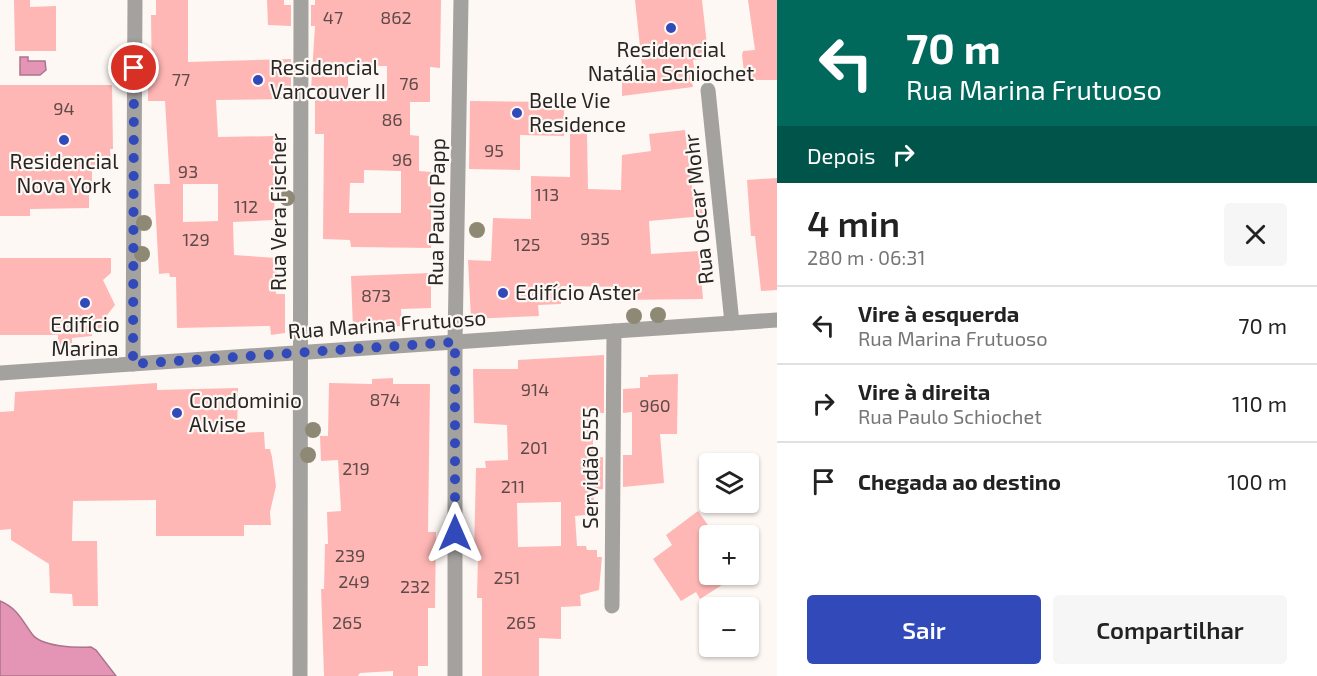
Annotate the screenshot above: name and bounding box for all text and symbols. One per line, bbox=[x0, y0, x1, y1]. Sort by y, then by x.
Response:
house number: 47 bbox=[323, 6, 343, 28]
house number: 862 bbox=[380, 6, 412, 28]
marker: Residencial Natália Schiochet bbox=[664, 21, 678, 35]
text: 70 m bbox=[906, 22, 1001, 72]
icon: left bbox=[807, 24, 885, 102]
place label: Residencial Natália Schiochet bbox=[588, 36, 754, 85]
pin bbox=[108, 42, 159, 93]
icon: arrive bbox=[117, 51, 150, 84]
place label: Residencial Vancouver II bbox=[270, 54, 386, 103]
house number: 77 bbox=[172, 68, 190, 90]
house number: 76 bbox=[399, 72, 419, 94]
marker: Residencial Vancouver II bbox=[251, 73, 265, 87]
text: Rua Marina Frutuoso bbox=[906, 73, 1162, 105]
place label: Belle Vie Residence bbox=[529, 87, 626, 136]
house number: 94 bbox=[53, 97, 75, 119]
marker: Belle Vie Residence bbox=[510, 106, 524, 120]
house number: 86 bbox=[381, 108, 403, 130]
street label: Rua Vera Fischer bbox=[265, 132, 290, 291]
street label: Rua Oscar Mohr bbox=[677, 132, 718, 286]
marker: Residencial Nova York bbox=[57, 133, 71, 147]
street label: Rua Paulo Papp bbox=[422, 138, 449, 286]
icon: right bbox=[887, 138, 920, 171]
house number: 95 bbox=[484, 139, 504, 161]
text: Depois bbox=[807, 142, 875, 168]
place label: Residencial Nova York bbox=[10, 148, 119, 197]
house number: 96 bbox=[392, 148, 412, 170]
house number: 93 bbox=[178, 160, 198, 182]
house number: 113 bbox=[535, 183, 559, 205]
house number: 112 bbox=[234, 195, 258, 217]
text: 4 min bbox=[807, 201, 900, 244]
button: close bbox=[1224, 203, 1287, 266]
house number: 935 bbox=[580, 227, 610, 249]
house number: 129 bbox=[182, 228, 210, 250]
house number: 125 bbox=[514, 233, 540, 255]
text: 280 m · 06:31 bbox=[807, 245, 925, 269]
place label: Edifício Aster bbox=[515, 279, 641, 304]
house number: 873 bbox=[361, 284, 391, 306]
marker: Edifício Aster bbox=[496, 286, 510, 300]
marker: Edifício Marina bbox=[78, 296, 92, 310]
text: Vire à esquerda bbox=[858, 300, 1019, 326]
street label: Rua Marina Frutuoso bbox=[287, 304, 487, 343]
icon: left bbox=[807, 309, 840, 342]
place label: Edifício Marina bbox=[50, 311, 120, 360]
text: 70 m bbox=[1238, 312, 1287, 338]
text: Rua Marina Frutuoso bbox=[858, 326, 1048, 350]
house number: 914 bbox=[521, 378, 549, 400]
text: Vire à direita bbox=[858, 378, 990, 404]
place label: Condominio Alvise bbox=[189, 387, 302, 436]
icon: right bbox=[807, 387, 840, 420]
house number: 874 bbox=[369, 388, 401, 410]
text: 110 m bbox=[1232, 390, 1287, 416]
house number: 960 bbox=[639, 394, 671, 416]
text: Rua Paulo Schiochet bbox=[858, 404, 1042, 428]
marker: Condominio Alvise bbox=[170, 406, 184, 420]
street label: Servidão 555 bbox=[577, 407, 602, 529]
house number: 201 bbox=[520, 436, 548, 458]
map controls bbox=[699, 453, 759, 657]
button: layers bbox=[699, 453, 759, 513]
house number: 219 bbox=[342, 457, 370, 479]
icon: arrive bbox=[807, 465, 840, 498]
text: Chegada ao destino bbox=[858, 468, 1061, 494]
text: 100 m bbox=[1228, 468, 1287, 494]
house number: 211 bbox=[501, 475, 525, 497]
position arrow bbox=[423, 501, 487, 565]
button: + bbox=[699, 525, 759, 585]
house number: 239 bbox=[335, 544, 365, 566]
house number: 251 bbox=[494, 566, 520, 588]
house number: 249 bbox=[338, 570, 370, 592]
house number: 232 bbox=[400, 575, 430, 597]
button: Sair bbox=[807, 595, 1041, 664]
button: Compartilhar bbox=[1053, 595, 1287, 664]
button: − bbox=[699, 597, 759, 657]
house number: 265 bbox=[332, 611, 362, 633]
house number: 265 bbox=[506, 611, 536, 633]

